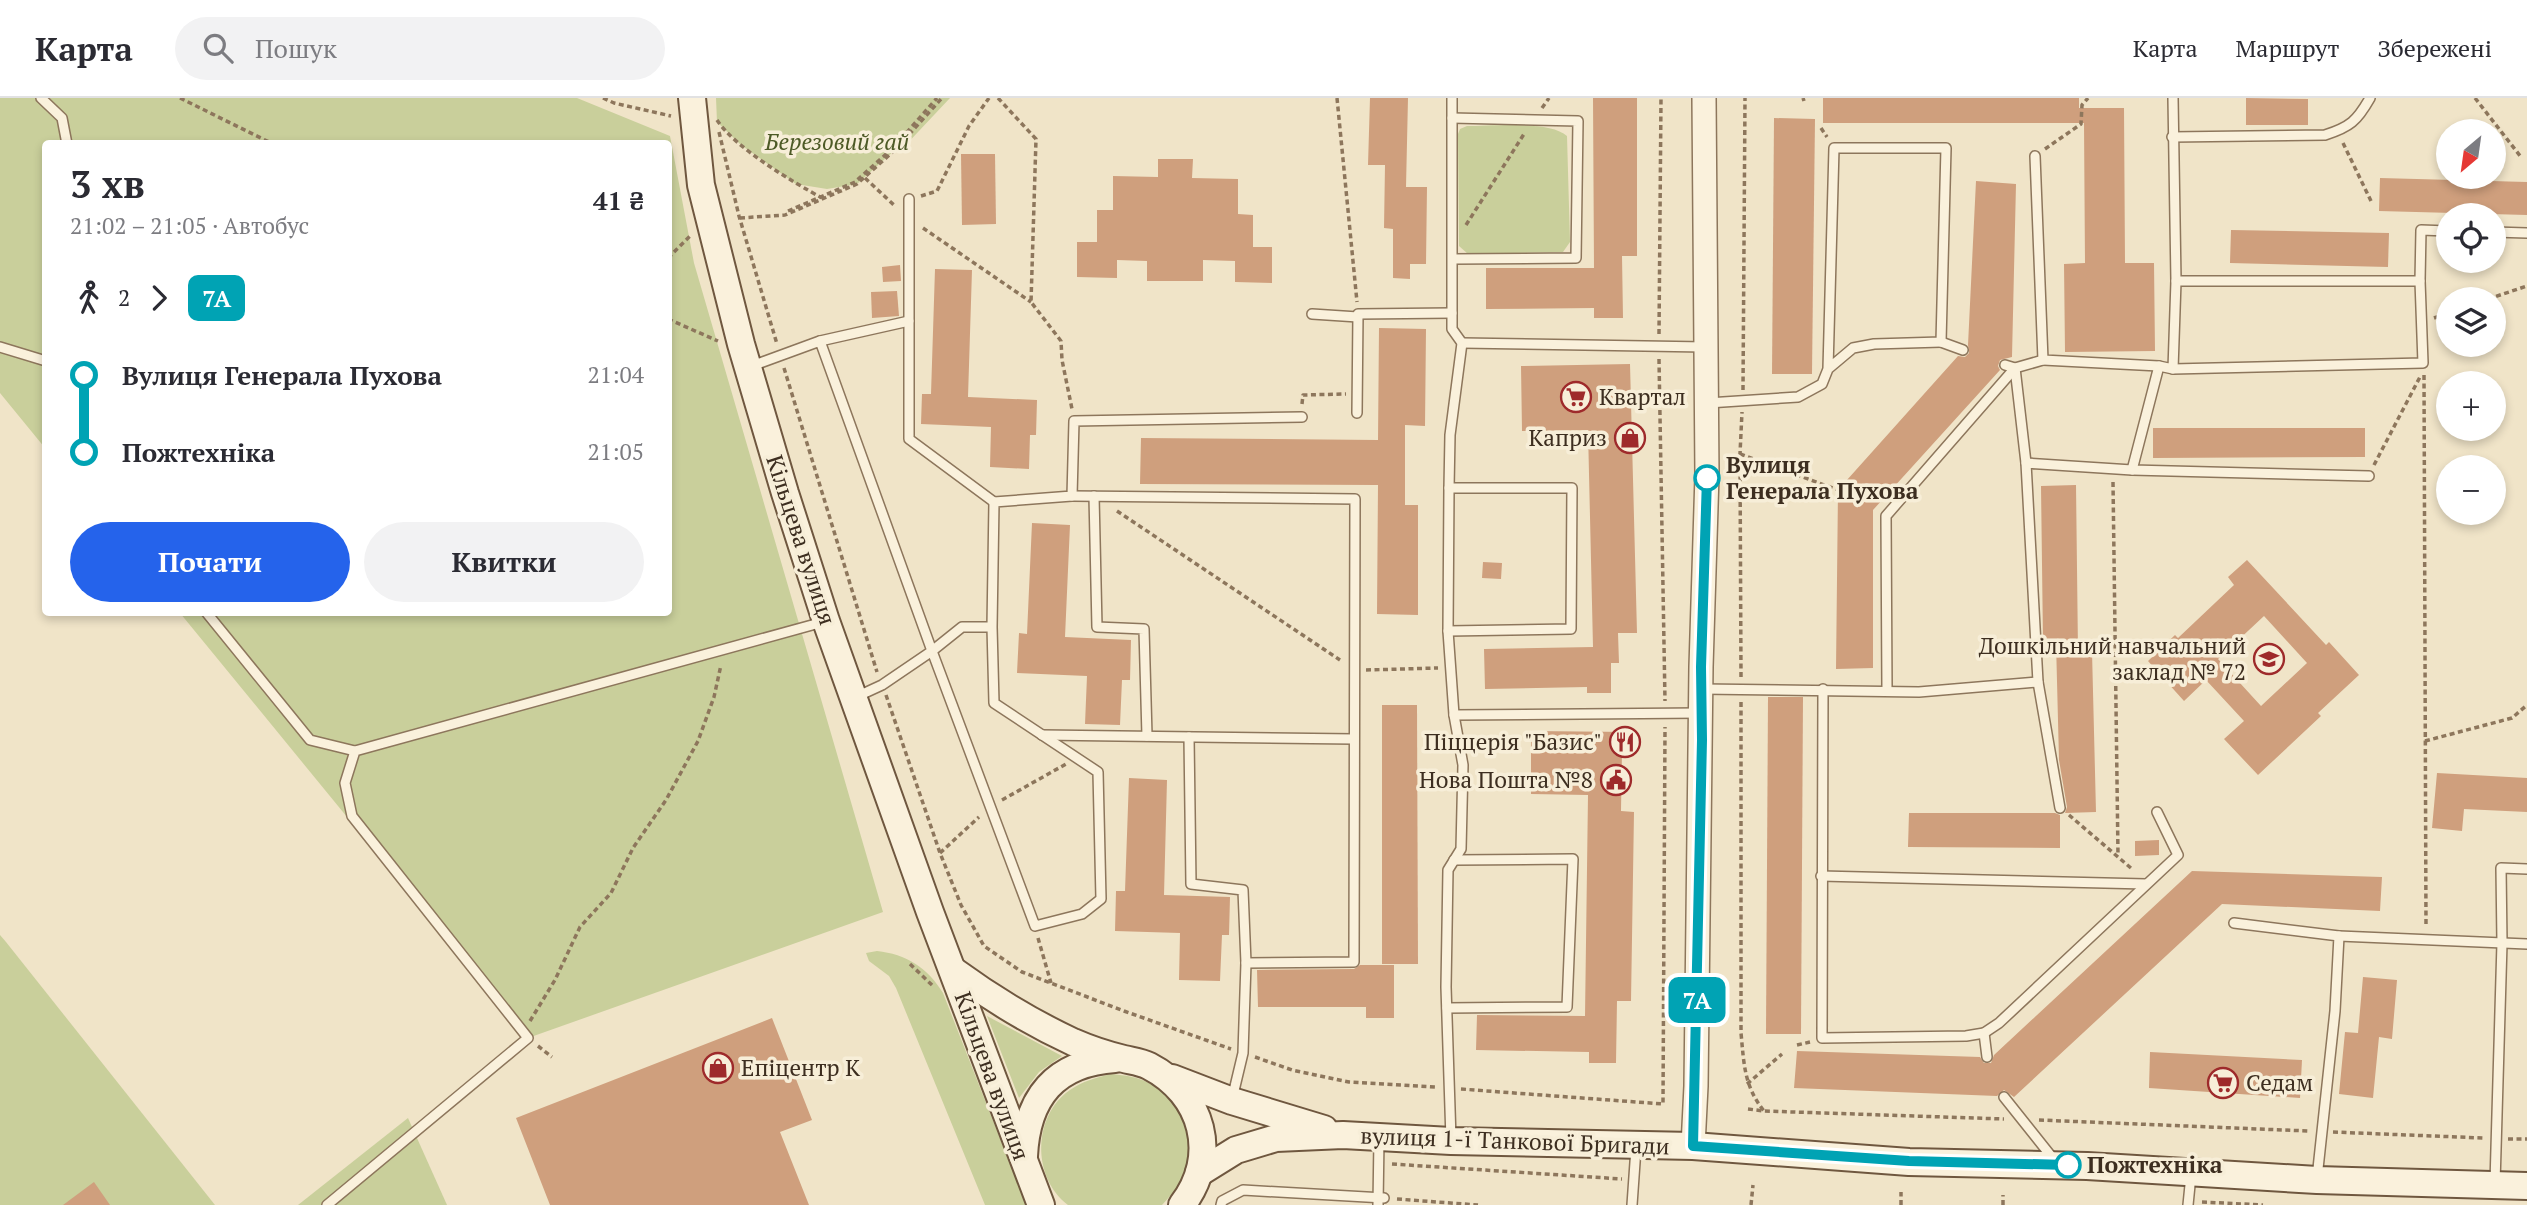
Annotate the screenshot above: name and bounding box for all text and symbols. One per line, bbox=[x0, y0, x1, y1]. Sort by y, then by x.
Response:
search box bbox=[175, 17, 665, 80]
text: Карта bbox=[35, 27, 133, 70]
icon: search bbox=[199, 29, 237, 67]
text: Пошук bbox=[255, 31, 337, 65]
text: Карта bbox=[2133, 32, 2198, 64]
text: Маршрут bbox=[2236, 32, 2339, 64]
text: Збережені bbox=[2377, 32, 2492, 64]
north arrow bbox=[2436, 119, 2506, 189]
map controls bbox=[2436, 119, 2506, 525]
park label: Березовий гай bbox=[764, 126, 909, 157]
text: 3 хв bbox=[70, 159, 145, 209]
text: 41 ₴ bbox=[593, 183, 644, 217]
button: locate bbox=[2436, 203, 2506, 273]
text: 21:02 – 21:05 · Автобус bbox=[70, 210, 309, 241]
icon: walk bbox=[70, 279, 108, 317]
icon: forward bbox=[140, 279, 178, 317]
text: 2 bbox=[118, 282, 130, 313]
text: 7А bbox=[202, 282, 231, 314]
button: layers bbox=[2436, 287, 2506, 357]
text: Вулиця Генерала Пухова bbox=[122, 358, 442, 392]
text: 21:04 bbox=[587, 359, 644, 390]
button: + bbox=[2436, 371, 2506, 441]
supermarket icon: Квартал bbox=[1559, 380, 1593, 414]
place label: Квартал bbox=[1599, 381, 1686, 412]
shop icon: Каприз bbox=[1613, 421, 1647, 455]
place label: Каприз bbox=[1528, 422, 1607, 453]
text: Пожтехніка bbox=[122, 435, 275, 469]
text: 21:05 bbox=[587, 436, 644, 467]
place label: Вулиця Генерала Пухова bbox=[1726, 449, 1919, 506]
street label: Кільцева вулиця bbox=[759, 451, 844, 629]
button: − bbox=[2436, 455, 2506, 525]
marker: Вулиця Генерала Пухова bbox=[1694, 465, 1720, 491]
button: Почати bbox=[70, 522, 350, 602]
button: Квитки bbox=[364, 522, 644, 602]
place label: Дошкільний навчальний заклад № 72 bbox=[1979, 630, 2246, 687]
school or university icon: Дошкільний навчальний заклад № 72 bbox=[2252, 642, 2286, 676]
restaurant icon: Піццерія "Базис" bbox=[1608, 725, 1642, 759]
place label: Піццерія "Базис" bbox=[1424, 726, 1602, 757]
public building icon: Нова Пошта №8 bbox=[1599, 763, 1633, 797]
place label: Нова Пошта №8 bbox=[1419, 764, 1593, 795]
line badge: 7А bbox=[1666, 977, 1728, 1023]
text: 7А bbox=[1683, 984, 1712, 1016]
street label: Кільцева вулиця bbox=[948, 987, 1037, 1164]
shop icon: Епіцентр К bbox=[701, 1051, 735, 1085]
place label: Епіцентр К bbox=[741, 1052, 860, 1083]
supermarket icon: Седам bbox=[2206, 1066, 2240, 1100]
place label: Седам bbox=[2246, 1067, 2313, 1098]
street label: вулиця 1-ї Танкової Бригади bbox=[1360, 1120, 1670, 1161]
place label: Пожтехніка bbox=[2087, 1149, 2223, 1180]
marker: Пожтехніка bbox=[2055, 1152, 2081, 1178]

